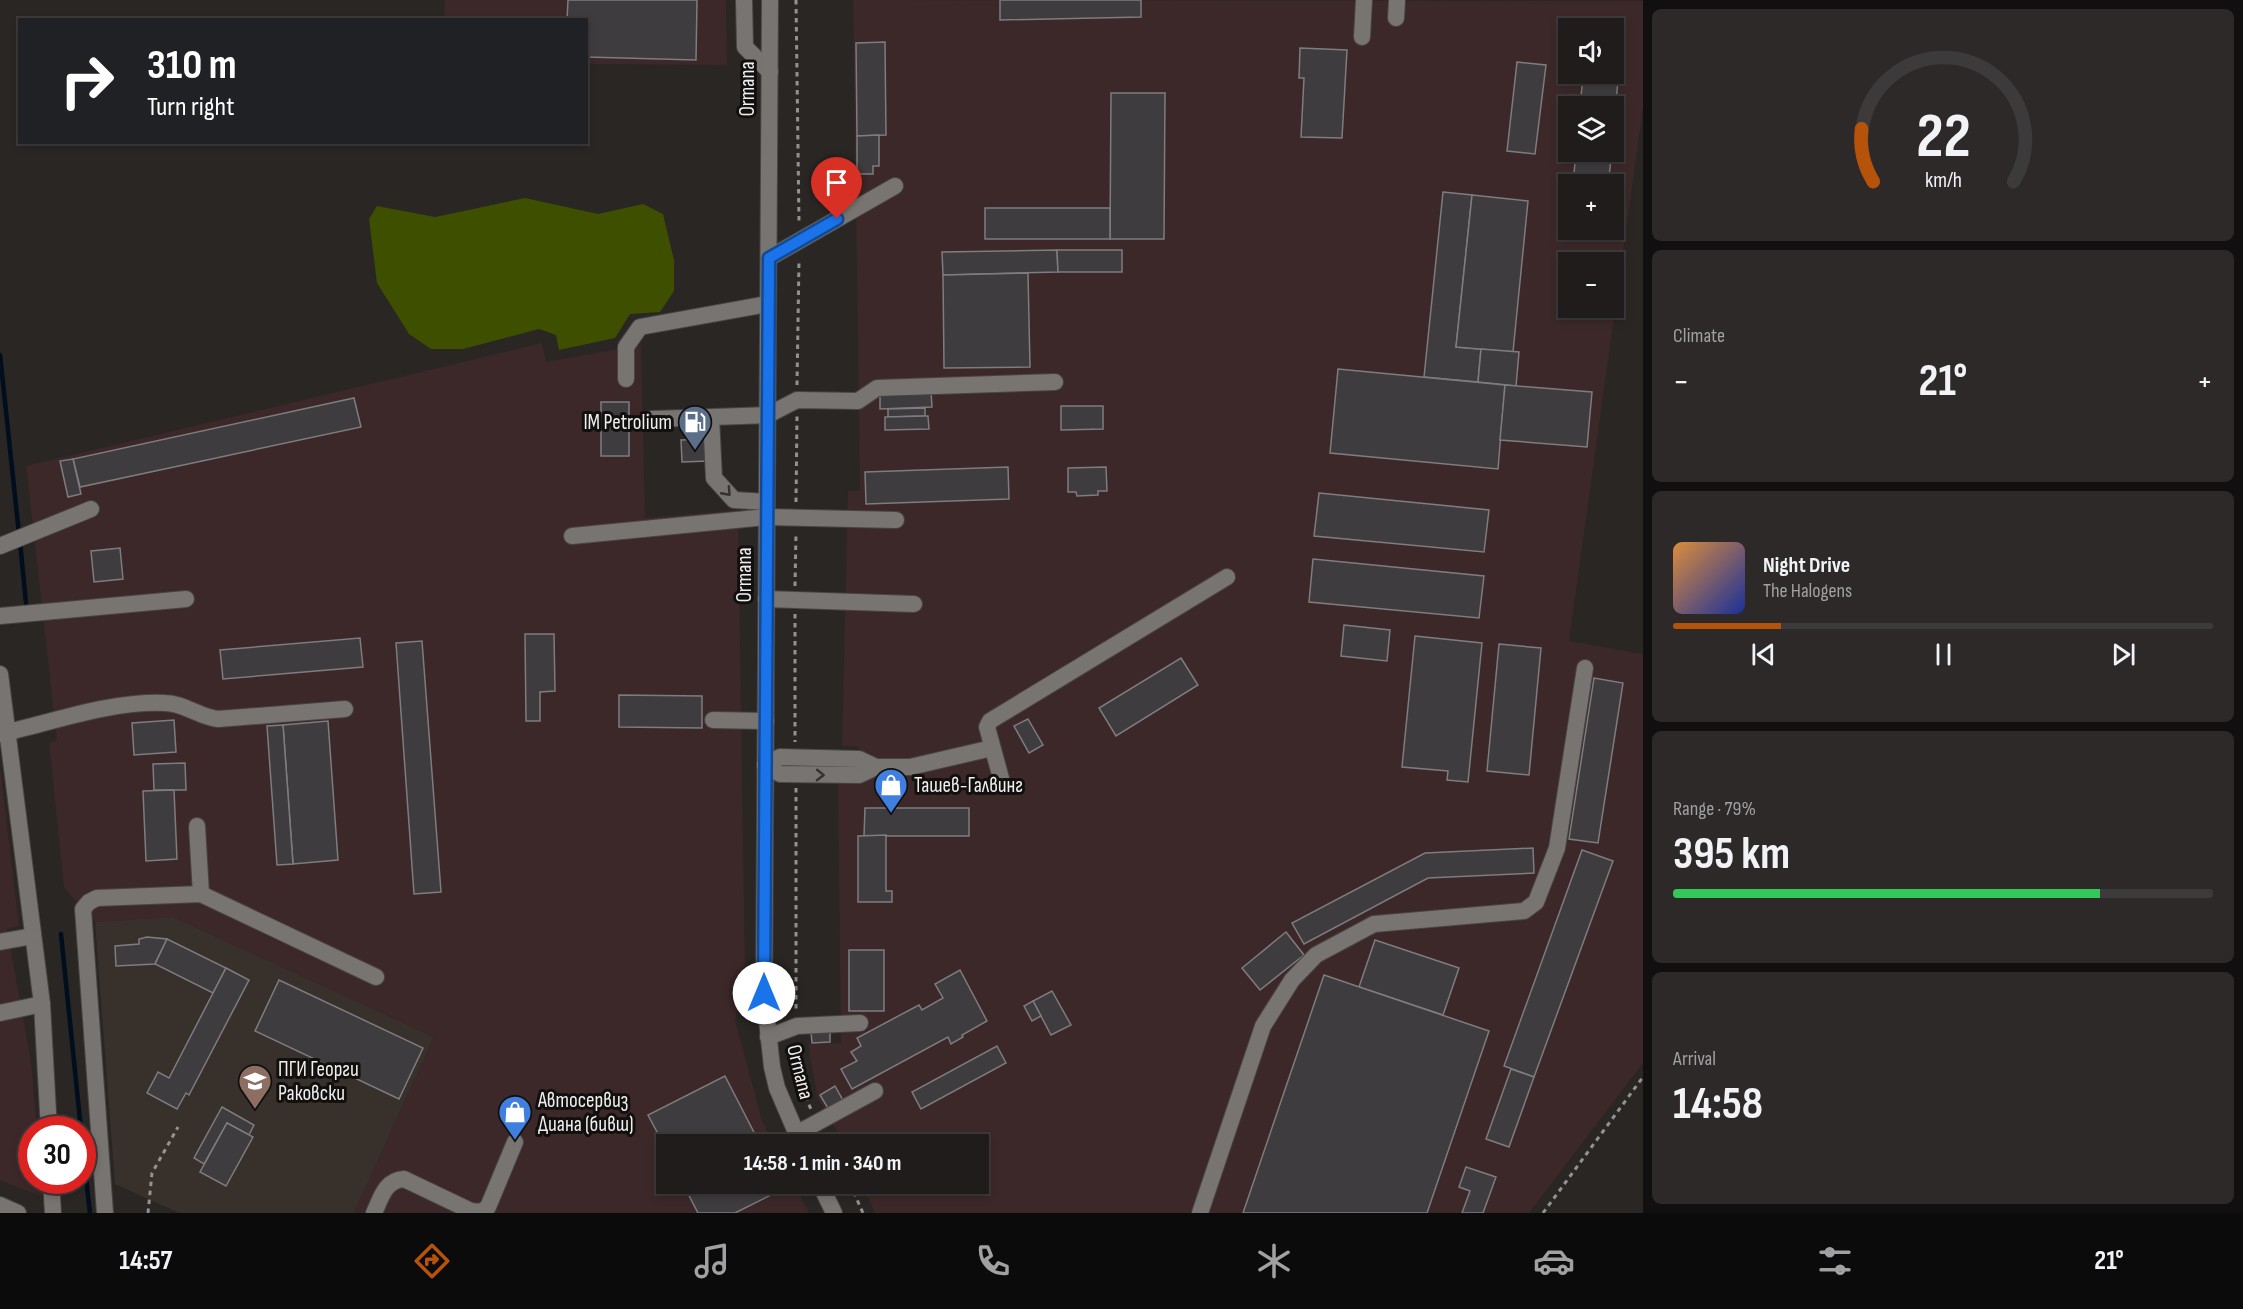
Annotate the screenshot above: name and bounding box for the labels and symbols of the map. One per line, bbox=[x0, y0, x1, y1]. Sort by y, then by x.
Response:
street label: Ormana bbox=[735, 61, 760, 117]
pin bbox=[811, 157, 862, 219]
fuel station icon: IM Petrolium bbox=[677, 404, 713, 451]
place label: IM Petrolium bbox=[583, 410, 672, 435]
one-way arrow bbox=[720, 485, 731, 496]
street label: Ormana bbox=[732, 547, 757, 603]
shop icon: Ташев-Галвинг bbox=[873, 767, 909, 814]
one-way arrow bbox=[815, 768, 824, 781]
place label: Ташев-Галвинг bbox=[914, 773, 1023, 798]
position arrow bbox=[732, 961, 796, 1025]
street label: Ormana bbox=[781, 1042, 819, 1102]
place label: ПГИ Георги Раковски bbox=[278, 1057, 359, 1106]
school or university icon: ПГИ Георги Раковски bbox=[237, 1063, 273, 1110]
place label: Автосервиз Диана (бивш) bbox=[537, 1088, 634, 1137]
shop icon: Автосервиз Диана (бивш) bbox=[497, 1094, 533, 1141]
speed limit sign: 30 bbox=[18, 1116, 96, 1194]

